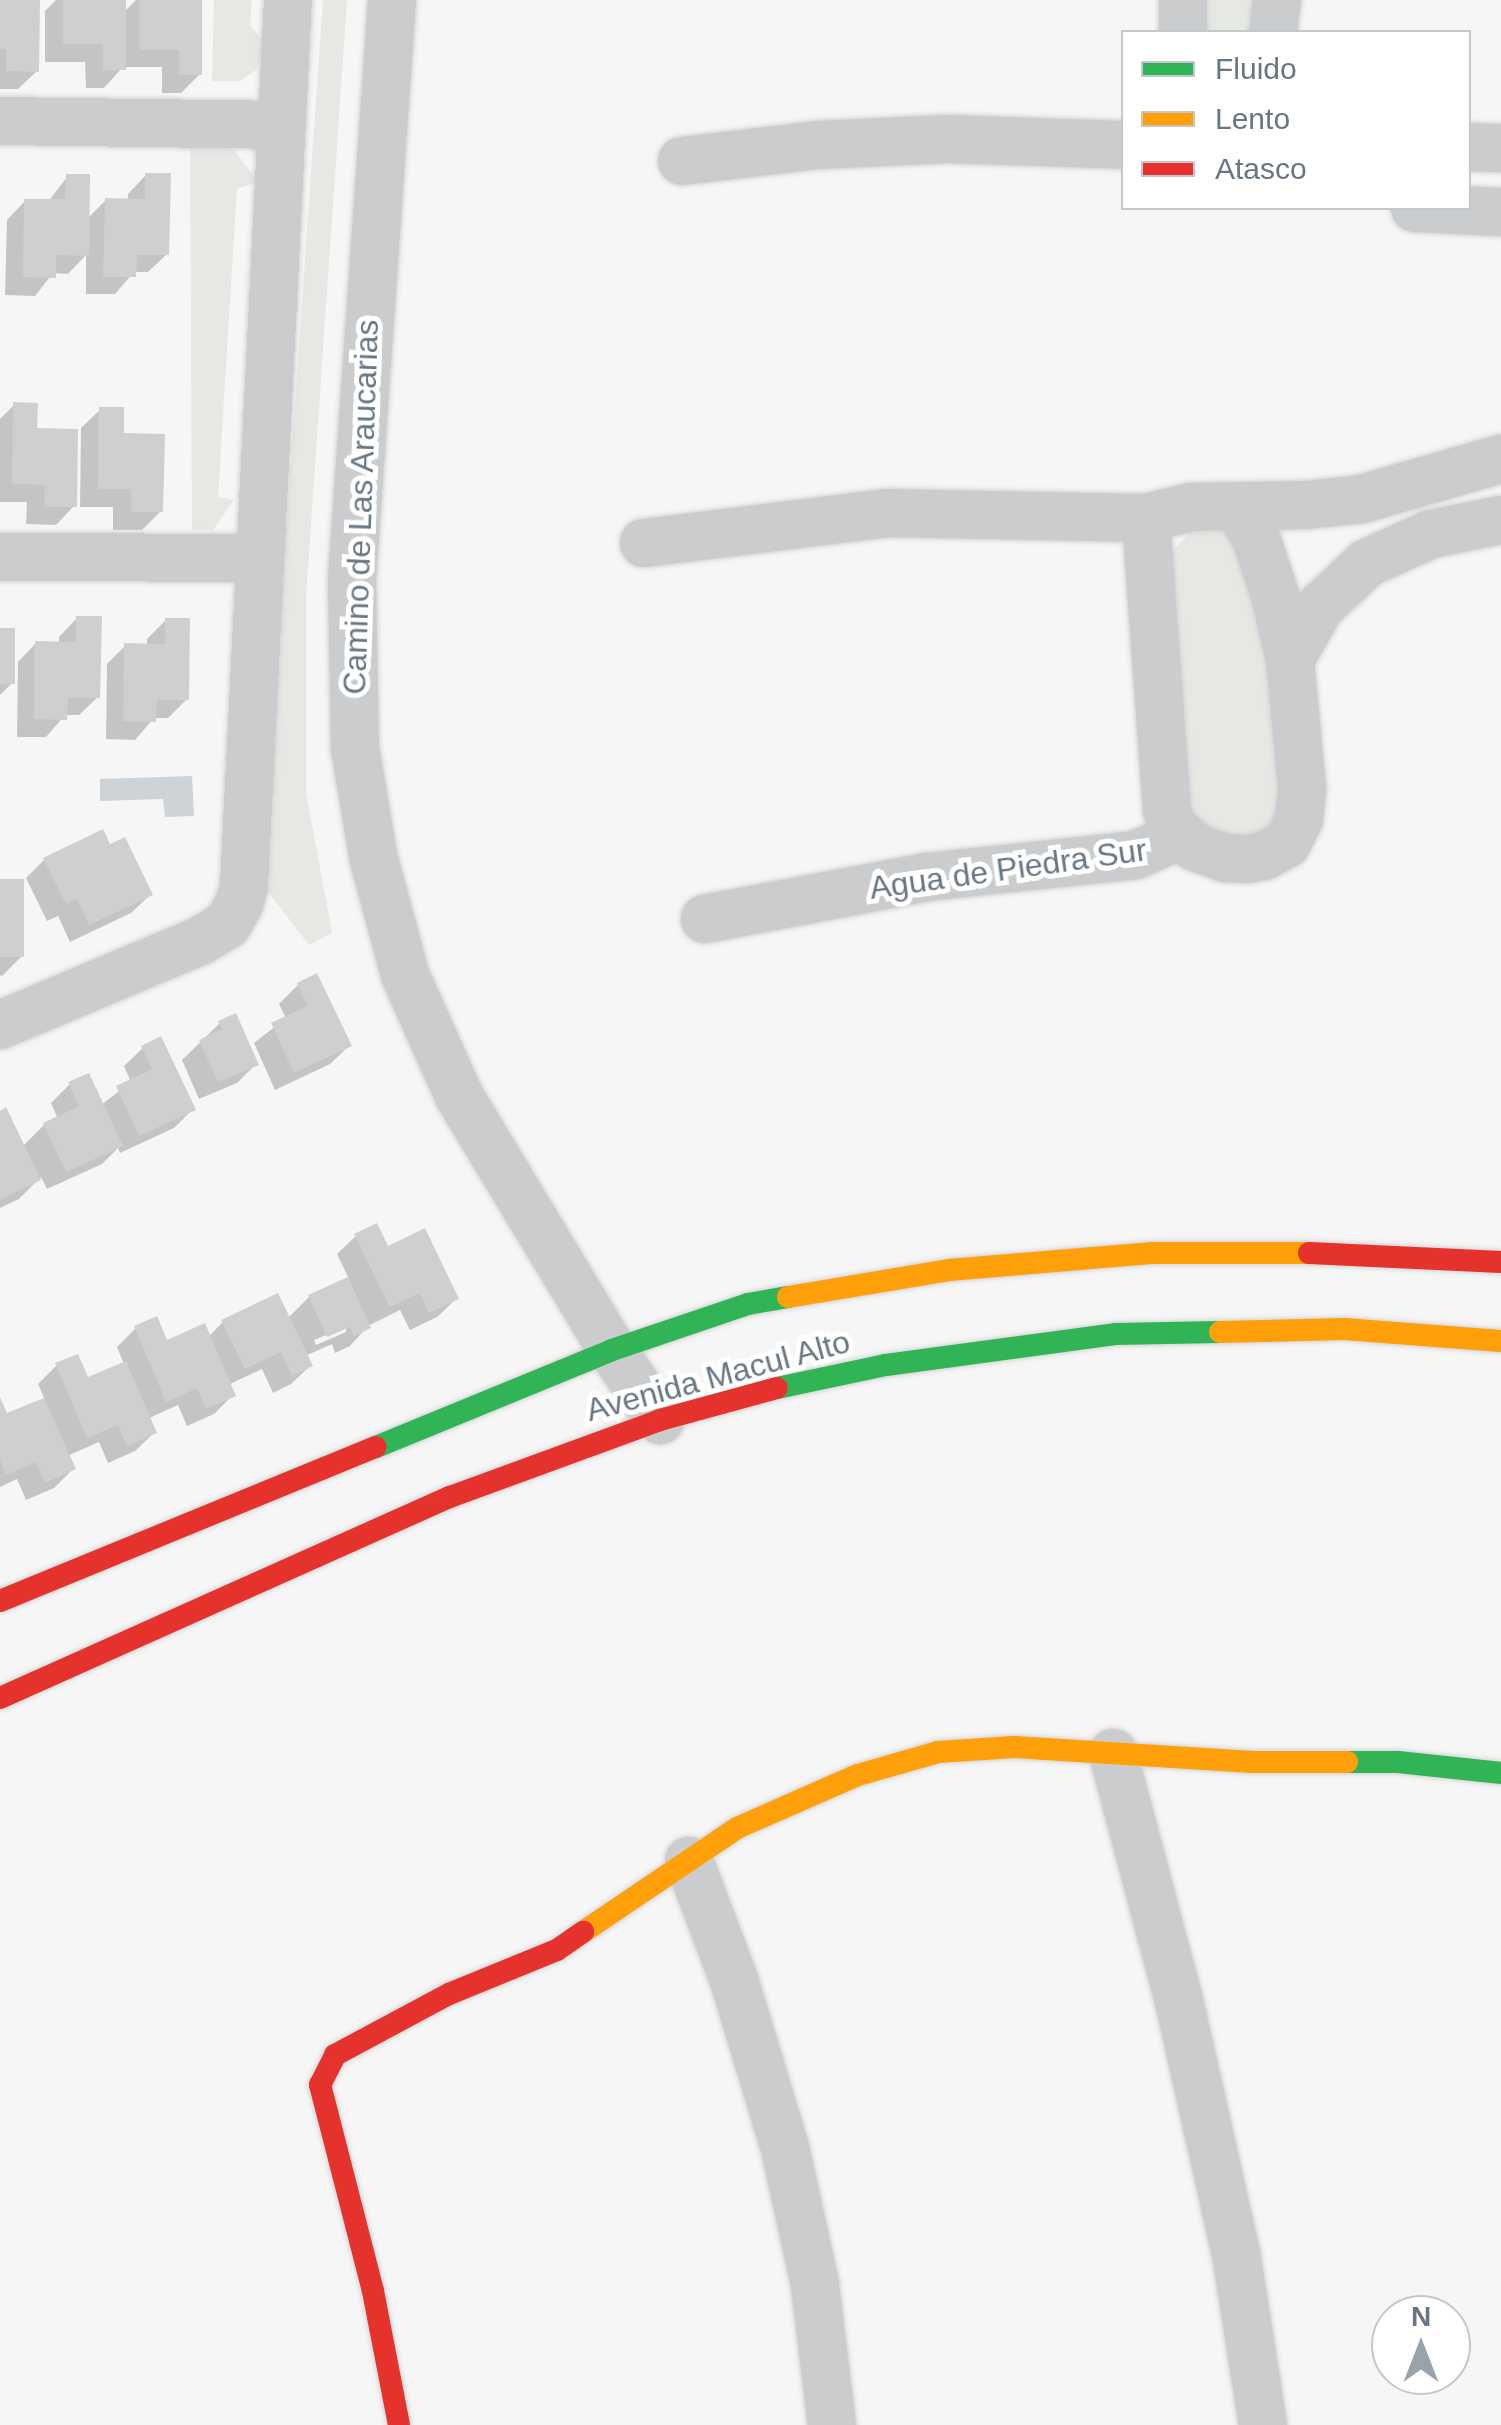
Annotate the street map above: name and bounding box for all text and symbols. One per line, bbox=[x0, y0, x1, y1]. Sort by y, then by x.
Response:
legend bbox=[1121, 30, 1471, 210]
text: Fluido bbox=[1215, 52, 1297, 85]
text: Lento bbox=[1215, 102, 1290, 135]
text: Atasco bbox=[1215, 152, 1307, 185]
street label: Camino de Las Araucarias bbox=[335, 318, 387, 696]
street label: Agua de Piedra Sur bbox=[867, 831, 1149, 907]
street label: Avenida Macul Alto bbox=[581, 1322, 855, 1430]
north arrow bbox=[1371, 2295, 1471, 2395]
text: N bbox=[1411, 2301, 1431, 2332]

